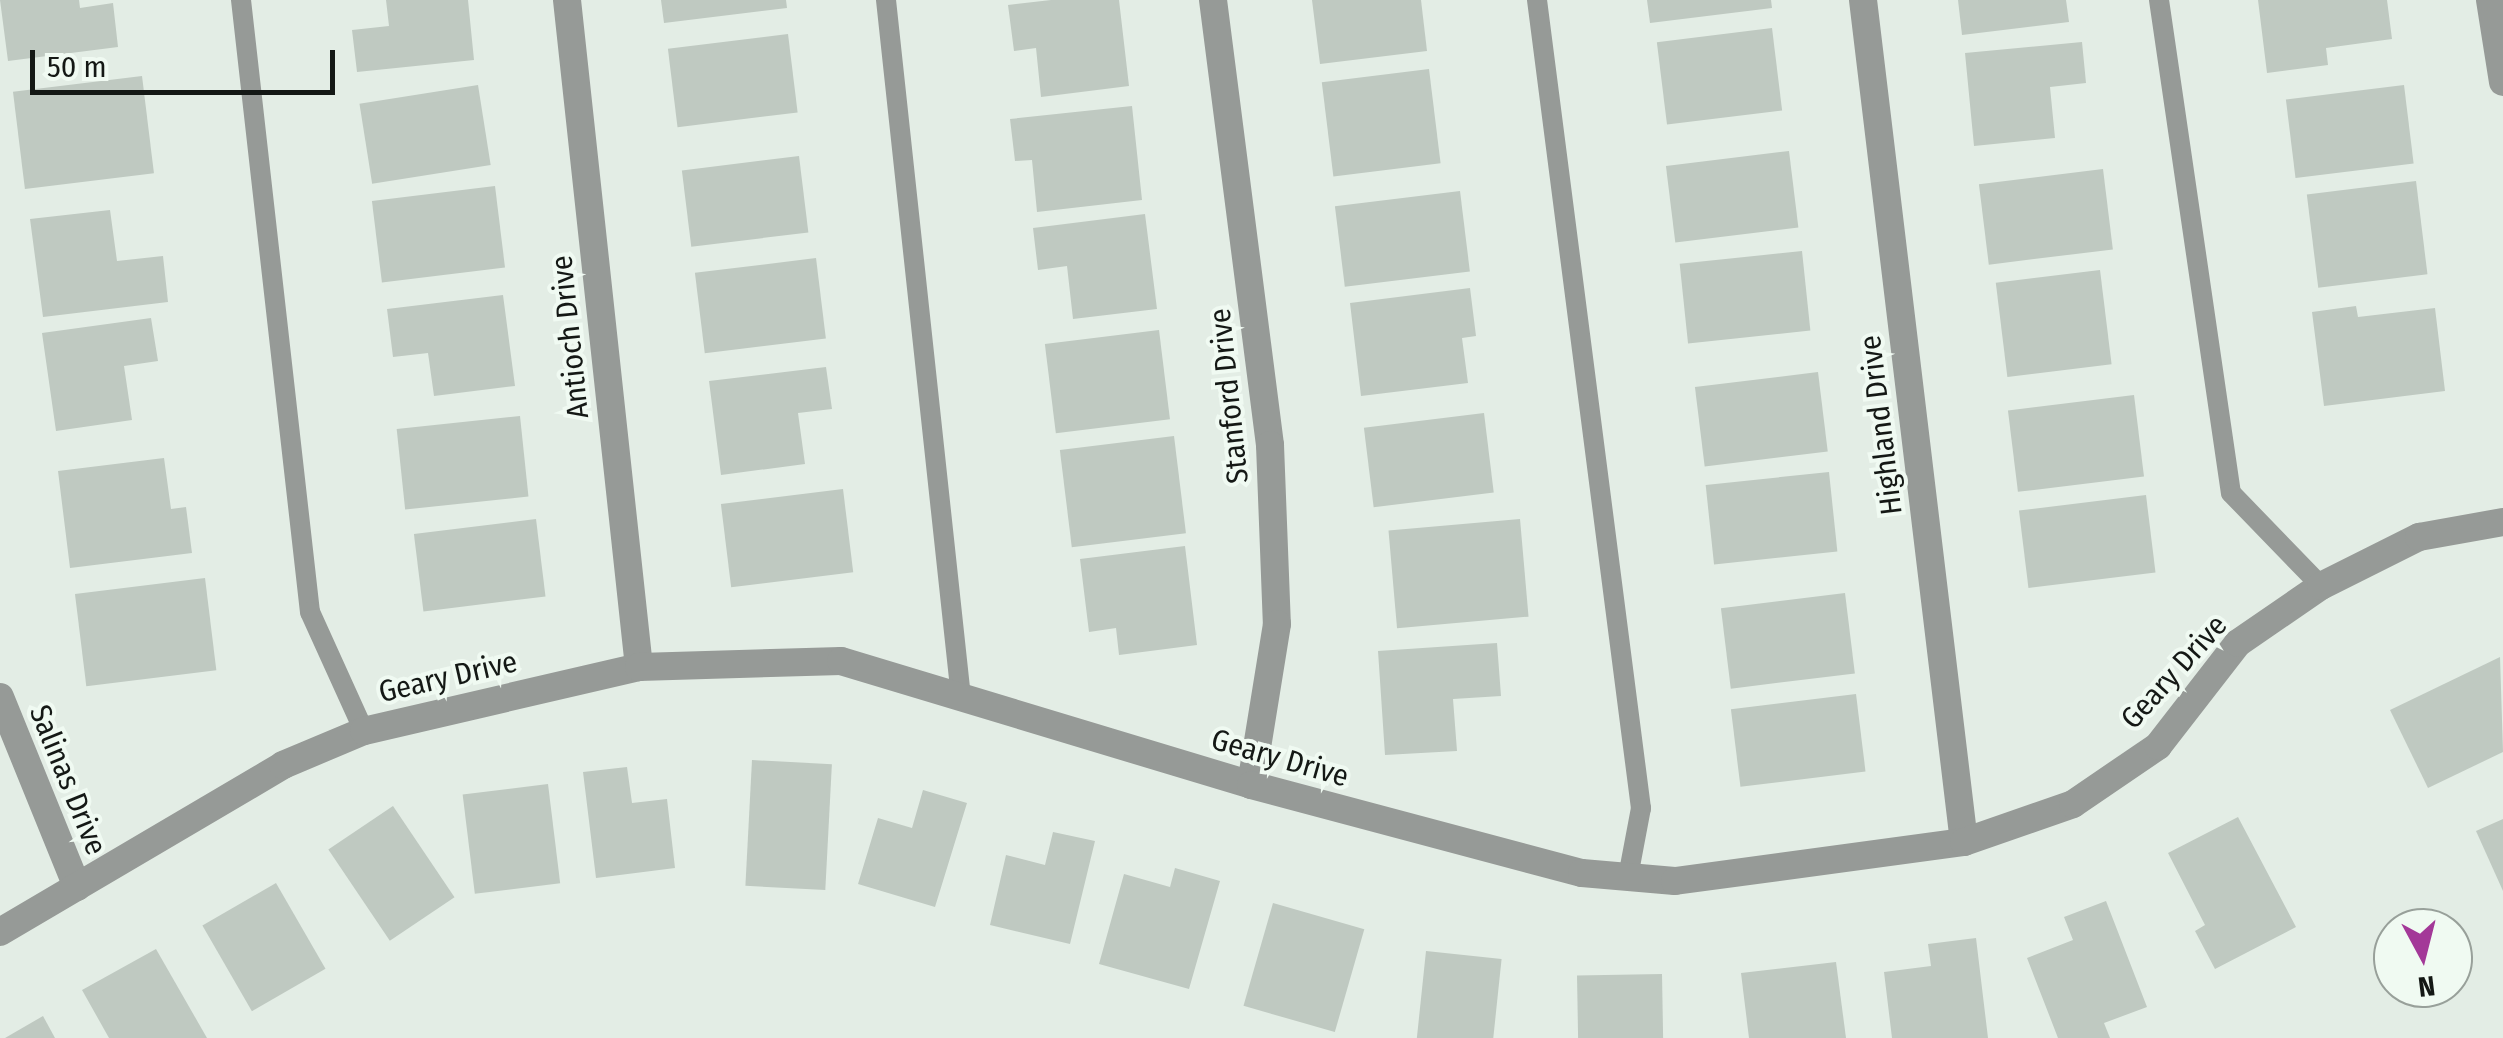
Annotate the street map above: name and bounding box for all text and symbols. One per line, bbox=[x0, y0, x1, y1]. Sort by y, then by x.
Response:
scale bar bbox=[35, 30, 340, 92]
text: 50 m bbox=[47, 49, 107, 85]
street label: Antioch Drive bbox=[544, 254, 596, 420]
street label: Stanford Drive bbox=[1202, 307, 1256, 485]
street label: Highland Drive bbox=[1852, 333, 1910, 517]
street label: Geary Drive bbox=[2113, 608, 2235, 736]
street label: Geary Drive bbox=[375, 644, 521, 710]
street label: Salinas Drive bbox=[22, 700, 114, 860]
street label: Geary Drive bbox=[1207, 721, 1353, 795]
north arrow bbox=[2373, 908, 2473, 1008]
text: N bbox=[2416, 969, 2437, 1004]

